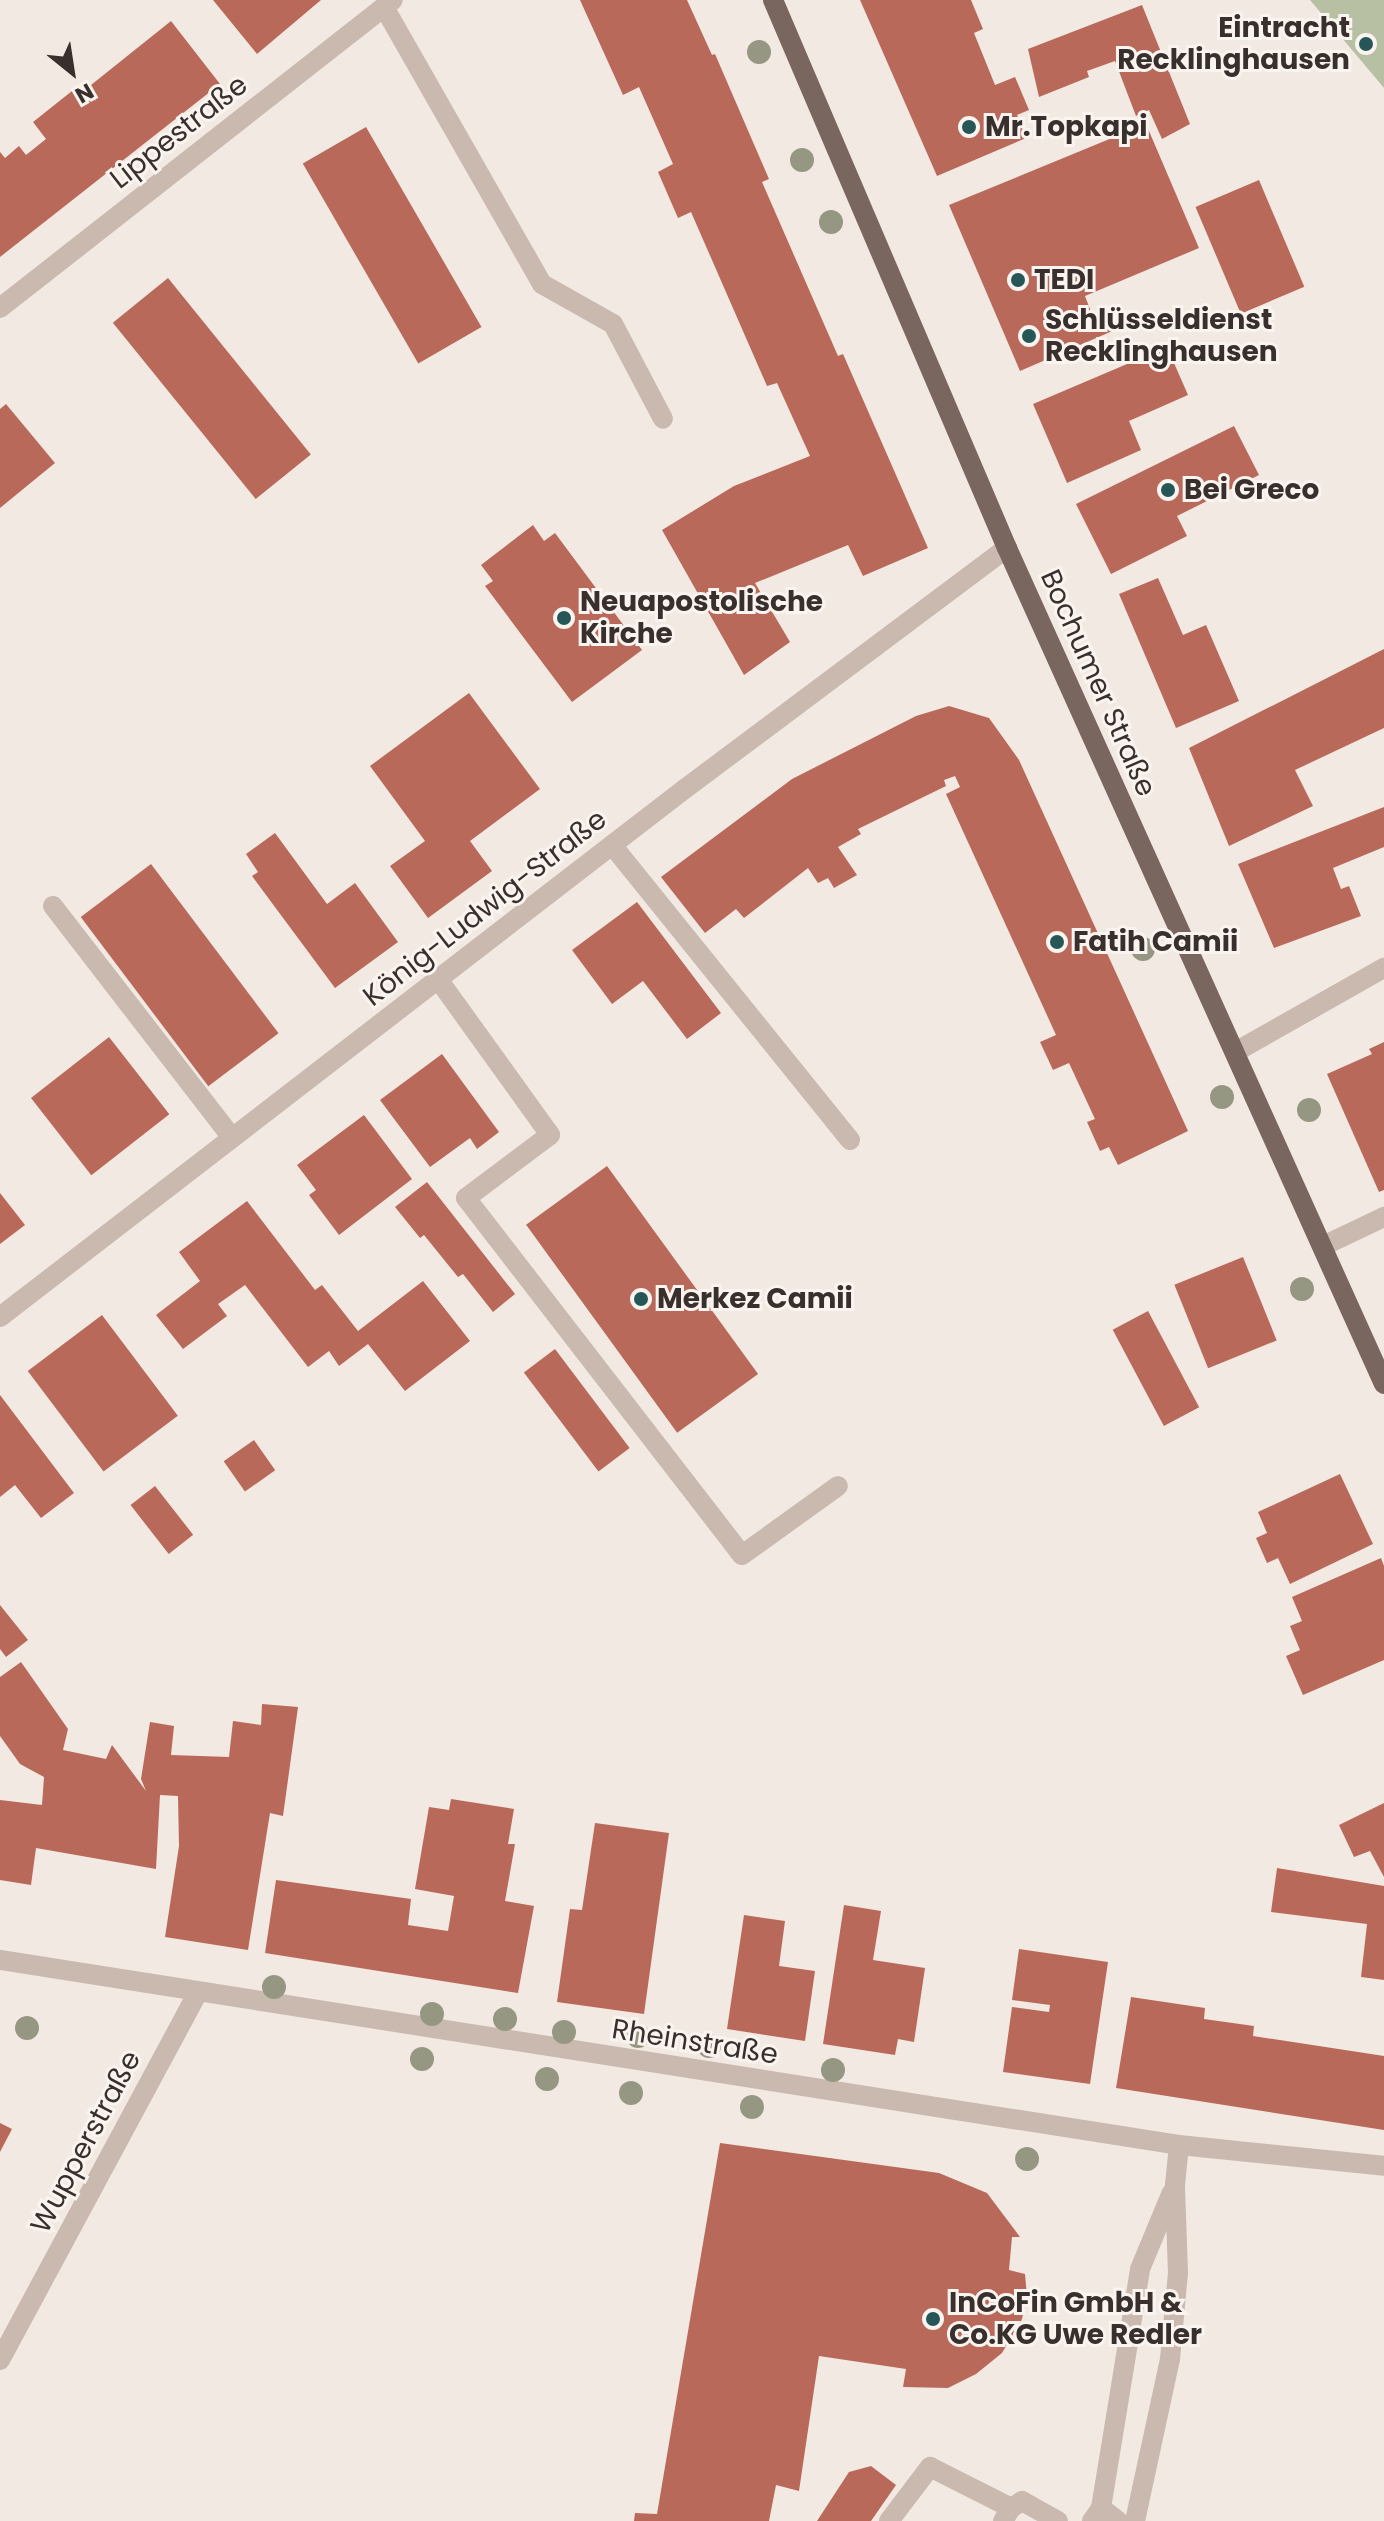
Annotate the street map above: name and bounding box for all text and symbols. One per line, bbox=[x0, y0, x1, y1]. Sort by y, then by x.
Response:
place label: Eintracht Recklinghausen bbox=[1117, 11, 1350, 77]
north arrow bbox=[32, 32, 112, 112]
marker: Eintracht Recklinghausen bbox=[1357, 35, 1375, 53]
street label: Lippestraße bbox=[104, 68, 254, 196]
text: N bbox=[69, 76, 99, 111]
place label: Mr.Topkapi bbox=[985, 110, 1148, 144]
marker: Mr.Topkapi bbox=[960, 118, 978, 136]
place label: TEDI bbox=[1034, 263, 1094, 297]
marker: TEDI bbox=[1009, 271, 1027, 289]
place label: Schlüsseldienst Recklinghausen bbox=[1045, 303, 1278, 369]
marker: Schlüsseldienst Recklinghausen bbox=[1020, 327, 1038, 345]
place label: Bei Greco bbox=[1184, 473, 1319, 507]
marker: Bei Greco bbox=[1159, 481, 1177, 499]
street label: Bochumer Straße bbox=[1033, 565, 1163, 801]
place label: Neuapostolische Kirche bbox=[580, 585, 823, 651]
marker: Neuapostolische Kirche bbox=[555, 609, 573, 627]
street label: König-Ludwig-Straße bbox=[357, 803, 613, 1013]
place label: Fatih Camii bbox=[1073, 925, 1238, 959]
marker: Fatih Camii bbox=[1048, 933, 1066, 951]
place label: Merkez Camii bbox=[657, 1282, 853, 1316]
marker: Merkez Camii bbox=[632, 1290, 650, 1308]
street label: Rheinstraße bbox=[610, 2012, 780, 2072]
street label: Wupperstraße bbox=[24, 2045, 148, 2239]
place label: InCoFin GmbH & Co.KG Uwe Redler bbox=[949, 2286, 1202, 2352]
marker: InCoFin GmbH & Co.KG Uwe Redler bbox=[924, 2310, 942, 2328]

